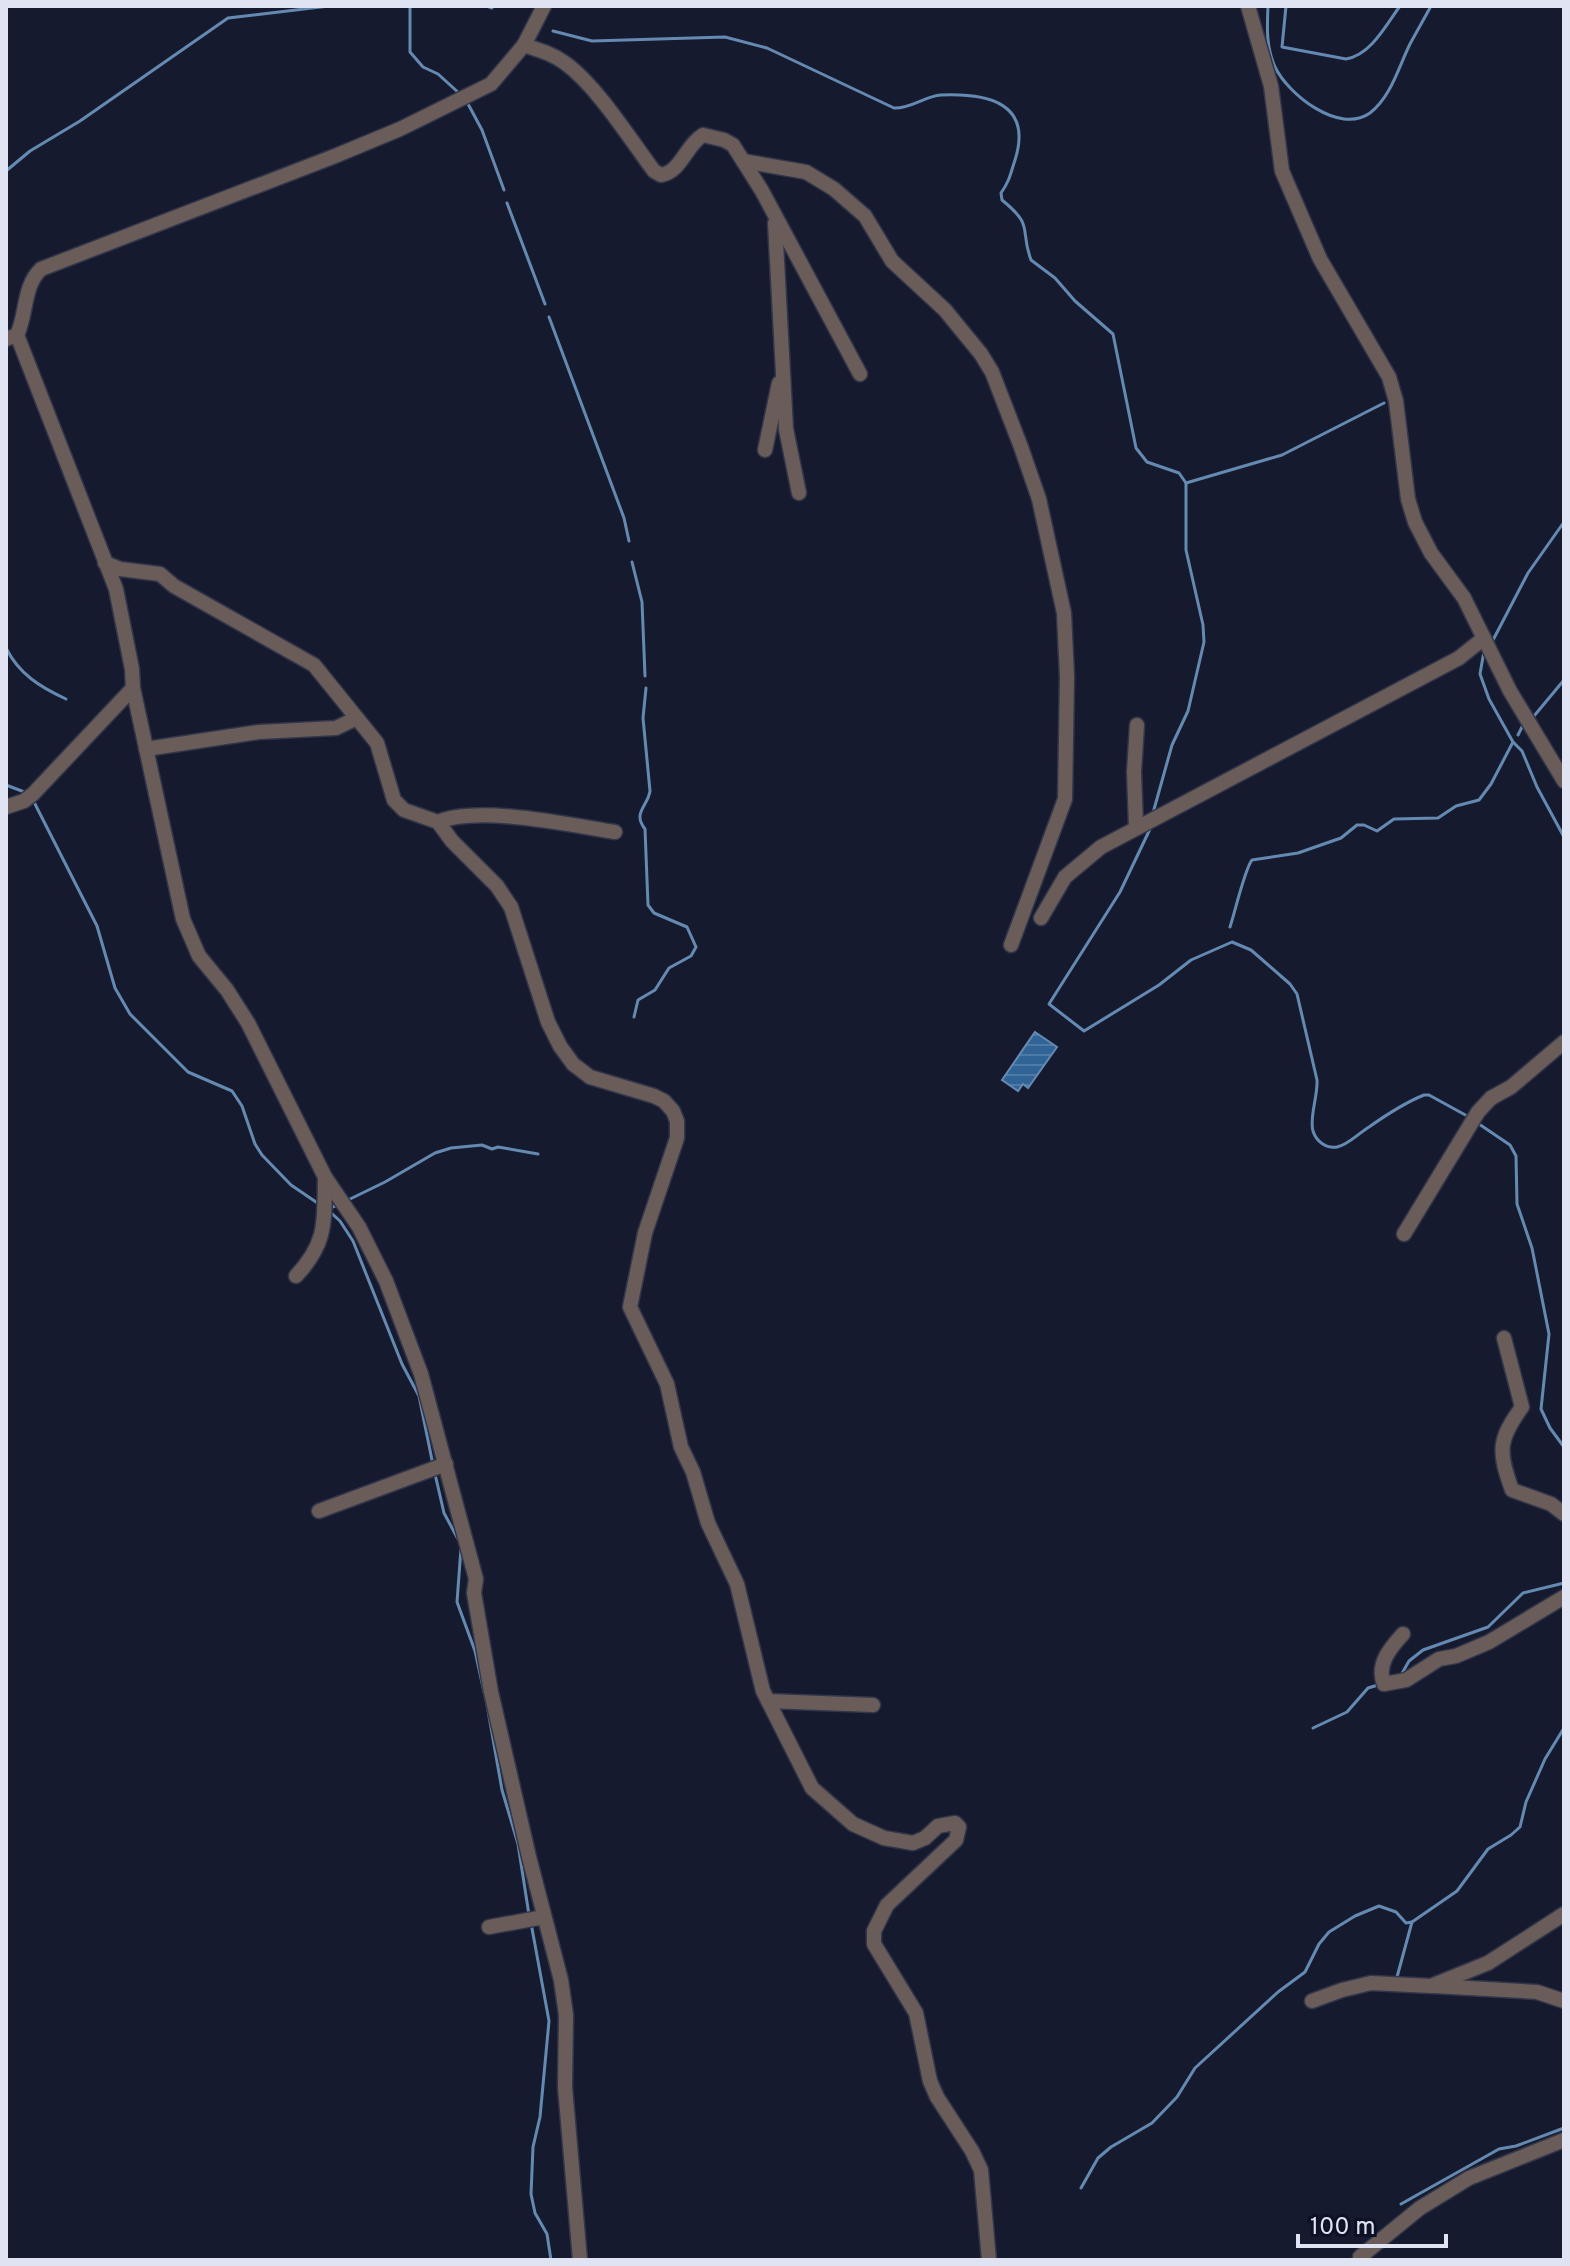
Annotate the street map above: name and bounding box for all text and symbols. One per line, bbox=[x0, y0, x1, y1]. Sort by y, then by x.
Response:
scale bar bbox=[1298, 2198, 1446, 2248]
text: 100 m bbox=[1310, 2213, 1376, 2243]

